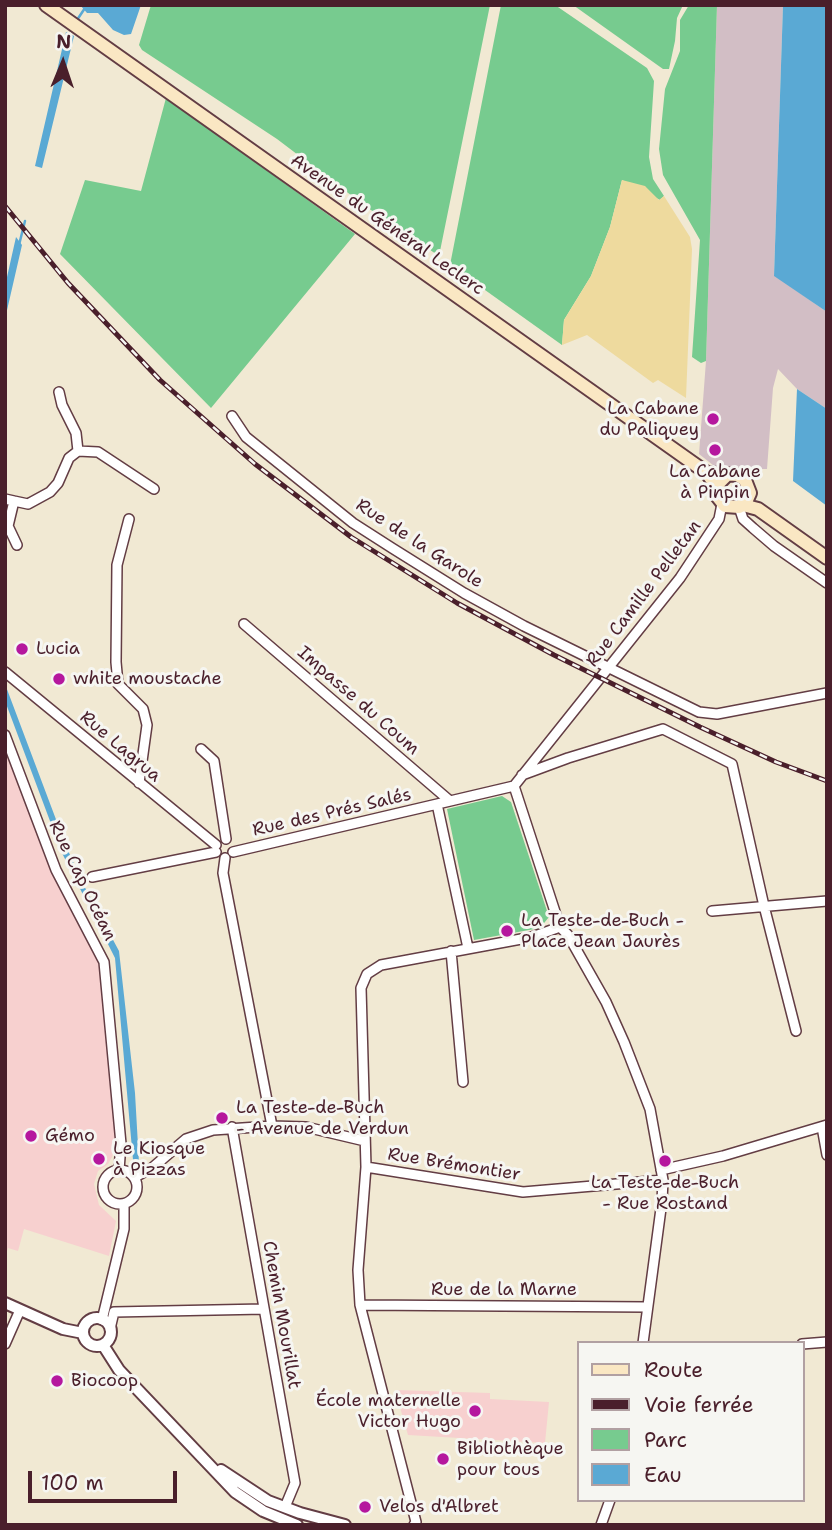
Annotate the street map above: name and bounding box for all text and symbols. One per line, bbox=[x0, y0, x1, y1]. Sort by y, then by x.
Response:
north arrow bbox=[28, 28, 98, 98]
text: N bbox=[56, 29, 72, 54]
street label: Avenue du Général Leclerc bbox=[286, 150, 488, 300]
place label: La Cabane du Paliquey bbox=[599, 398, 699, 440]
marker: La Cabane du Paliquey bbox=[705, 411, 721, 427]
marker: La Cabane à Pinpin bbox=[707, 442, 723, 458]
place label: La Cabane à Pinpin bbox=[669, 461, 761, 504]
street label: Rue de la Garole bbox=[351, 495, 487, 593]
street label: Rue Camille Pelletan bbox=[582, 516, 706, 672]
place label: Lucia bbox=[36, 638, 80, 660]
marker: Lucia bbox=[14, 641, 30, 657]
street label: Impasse du Coum bbox=[293, 642, 423, 760]
place label: white moustache bbox=[73, 668, 222, 690]
marker: white moustache bbox=[51, 671, 67, 687]
street label: Rue Lagrua bbox=[75, 707, 165, 787]
street label: Rue des Prés Salés bbox=[250, 784, 414, 842]
street label: Rue Cap Océan bbox=[44, 818, 120, 944]
place label: La Teste-de-Buch - Place Jean Jaurès bbox=[521, 910, 684, 953]
marker: La Teste-de-Buch - Place Jean Jaurès bbox=[499, 923, 515, 939]
place label: La Teste-de-Buch - Avenue de Verdun bbox=[236, 1097, 409, 1140]
marker: La Teste-de-Buch - Avenue de Verdun bbox=[214, 1110, 230, 1126]
place label: Gémo bbox=[45, 1125, 95, 1147]
marker: Gémo bbox=[23, 1128, 39, 1144]
place label: Le Kiosque à Pizzas bbox=[113, 1138, 205, 1180]
street label: Rue Brémontier bbox=[386, 1144, 522, 1186]
marker: Le Kiosque à Pizzas bbox=[91, 1151, 107, 1167]
marker: La Teste-de-Buch - Rue Rostand bbox=[657, 1153, 673, 1169]
place label: La Teste-de-Buch - Rue Rostand bbox=[591, 1172, 739, 1214]
street label: Chemin Mourillat bbox=[257, 1239, 305, 1391]
street label: Rue de la Marne bbox=[431, 1279, 577, 1301]
legend bbox=[576, 1341, 804, 1502]
text: Route bbox=[644, 1356, 703, 1384]
place label: Biocoop bbox=[71, 1370, 138, 1392]
marker: Biocoop bbox=[49, 1373, 65, 1389]
place label: École maternelle Victor Hugo bbox=[316, 1390, 461, 1432]
text: Voie ferrée bbox=[644, 1391, 754, 1419]
marker: École maternelle Victor Hugo bbox=[467, 1403, 483, 1419]
text: Parc bbox=[644, 1426, 687, 1454]
place label: Bibliothèque pour tous bbox=[457, 1438, 564, 1480]
marker: Bibliothèque pour tous bbox=[435, 1451, 451, 1467]
scale bar bbox=[32, 1456, 180, 1500]
text: Eau bbox=[644, 1461, 682, 1489]
text: 100 m bbox=[41, 1469, 104, 1497]
place label: Velos d'Albret bbox=[379, 1496, 499, 1518]
marker: Velos d'Albret bbox=[357, 1499, 373, 1515]

